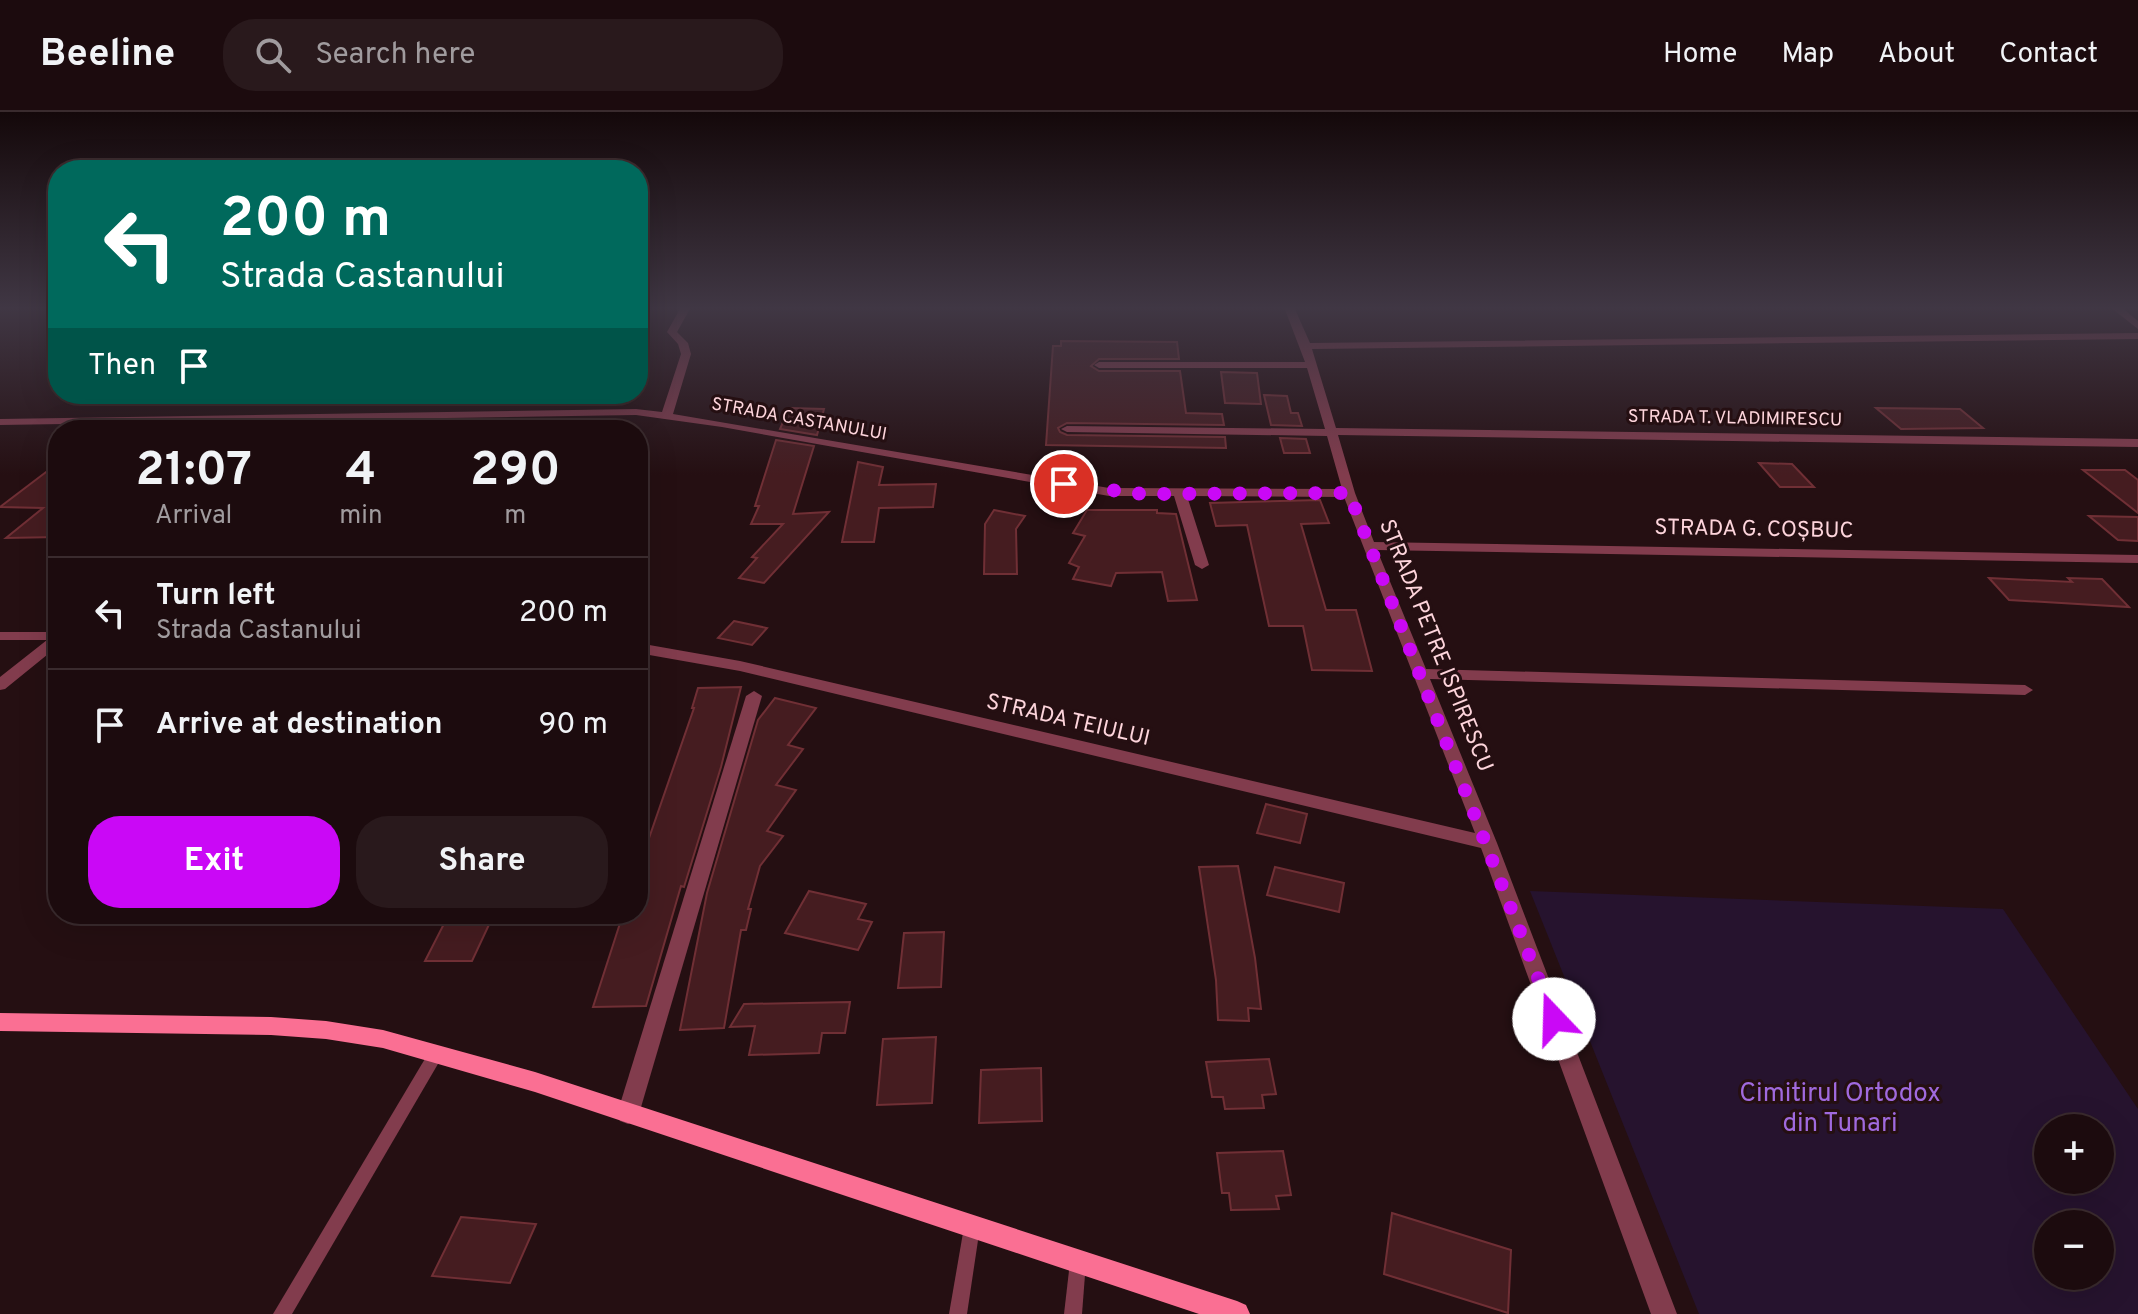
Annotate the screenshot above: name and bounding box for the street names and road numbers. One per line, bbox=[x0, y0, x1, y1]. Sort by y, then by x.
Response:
street label: STRADA CASTANULUI bbox=[709, 393, 889, 447]
street label: STRADA T. VLADIMIRESCU bbox=[1627, 406, 1843, 432]
street label: STRADA G. COȘBUC bbox=[1654, 515, 1854, 545]
street label: STRADA PETRE ISPIRESCU bbox=[1372, 516, 1498, 776]
street label: STRADA TEIULUI bbox=[984, 689, 1152, 753]

